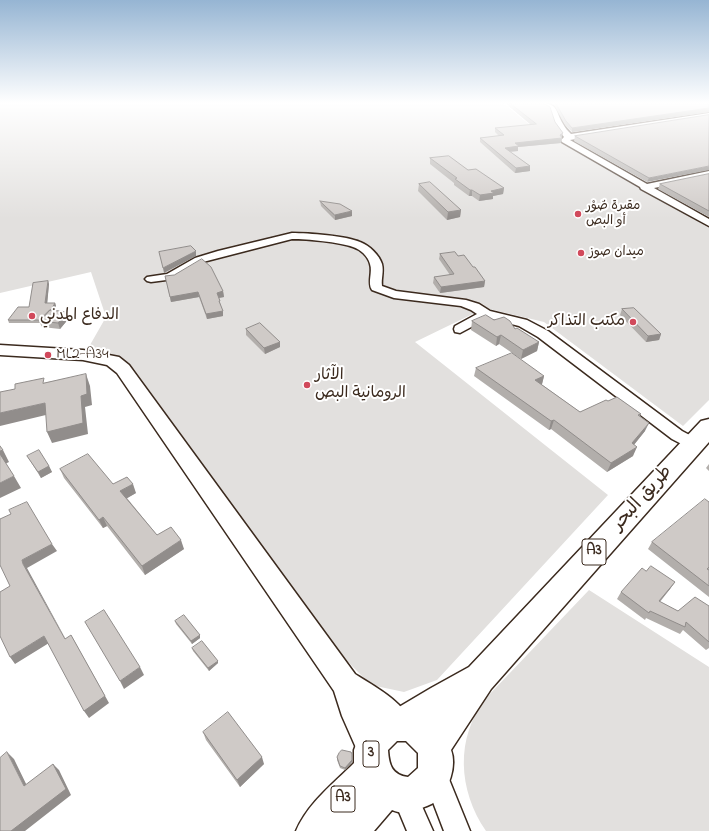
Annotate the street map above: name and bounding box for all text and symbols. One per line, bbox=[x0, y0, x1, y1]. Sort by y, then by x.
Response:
place label: مقبرة صُوْر أو البص bbox=[586, 199, 640, 230]
marker: مقبرة صُوْر أو البص bbox=[573, 209, 583, 219]
place label: ميدان صوز bbox=[589, 245, 644, 261]
marker: ميدان صوز bbox=[576, 248, 586, 258]
place label: الدفاع المدني bbox=[40, 306, 119, 326]
marker: الدفاع المدني bbox=[27, 311, 37, 321]
place label: مكتب التذاكر bbox=[548, 312, 625, 332]
marker: مكتب التذاكر bbox=[628, 317, 638, 327]
place label: ML2-A34 bbox=[56, 345, 109, 365]
marker: ML2-A34 bbox=[43, 350, 53, 360]
place label: الآثار الرومانية البص bbox=[315, 366, 406, 404]
marker: الآثار الرومانية البص bbox=[302, 380, 312, 390]
street label: طريق البحر bbox=[608, 462, 678, 536]
road number: A3 bbox=[582, 539, 606, 565]
road number: 3 bbox=[363, 741, 379, 767]
road number: A3 bbox=[331, 786, 355, 812]

